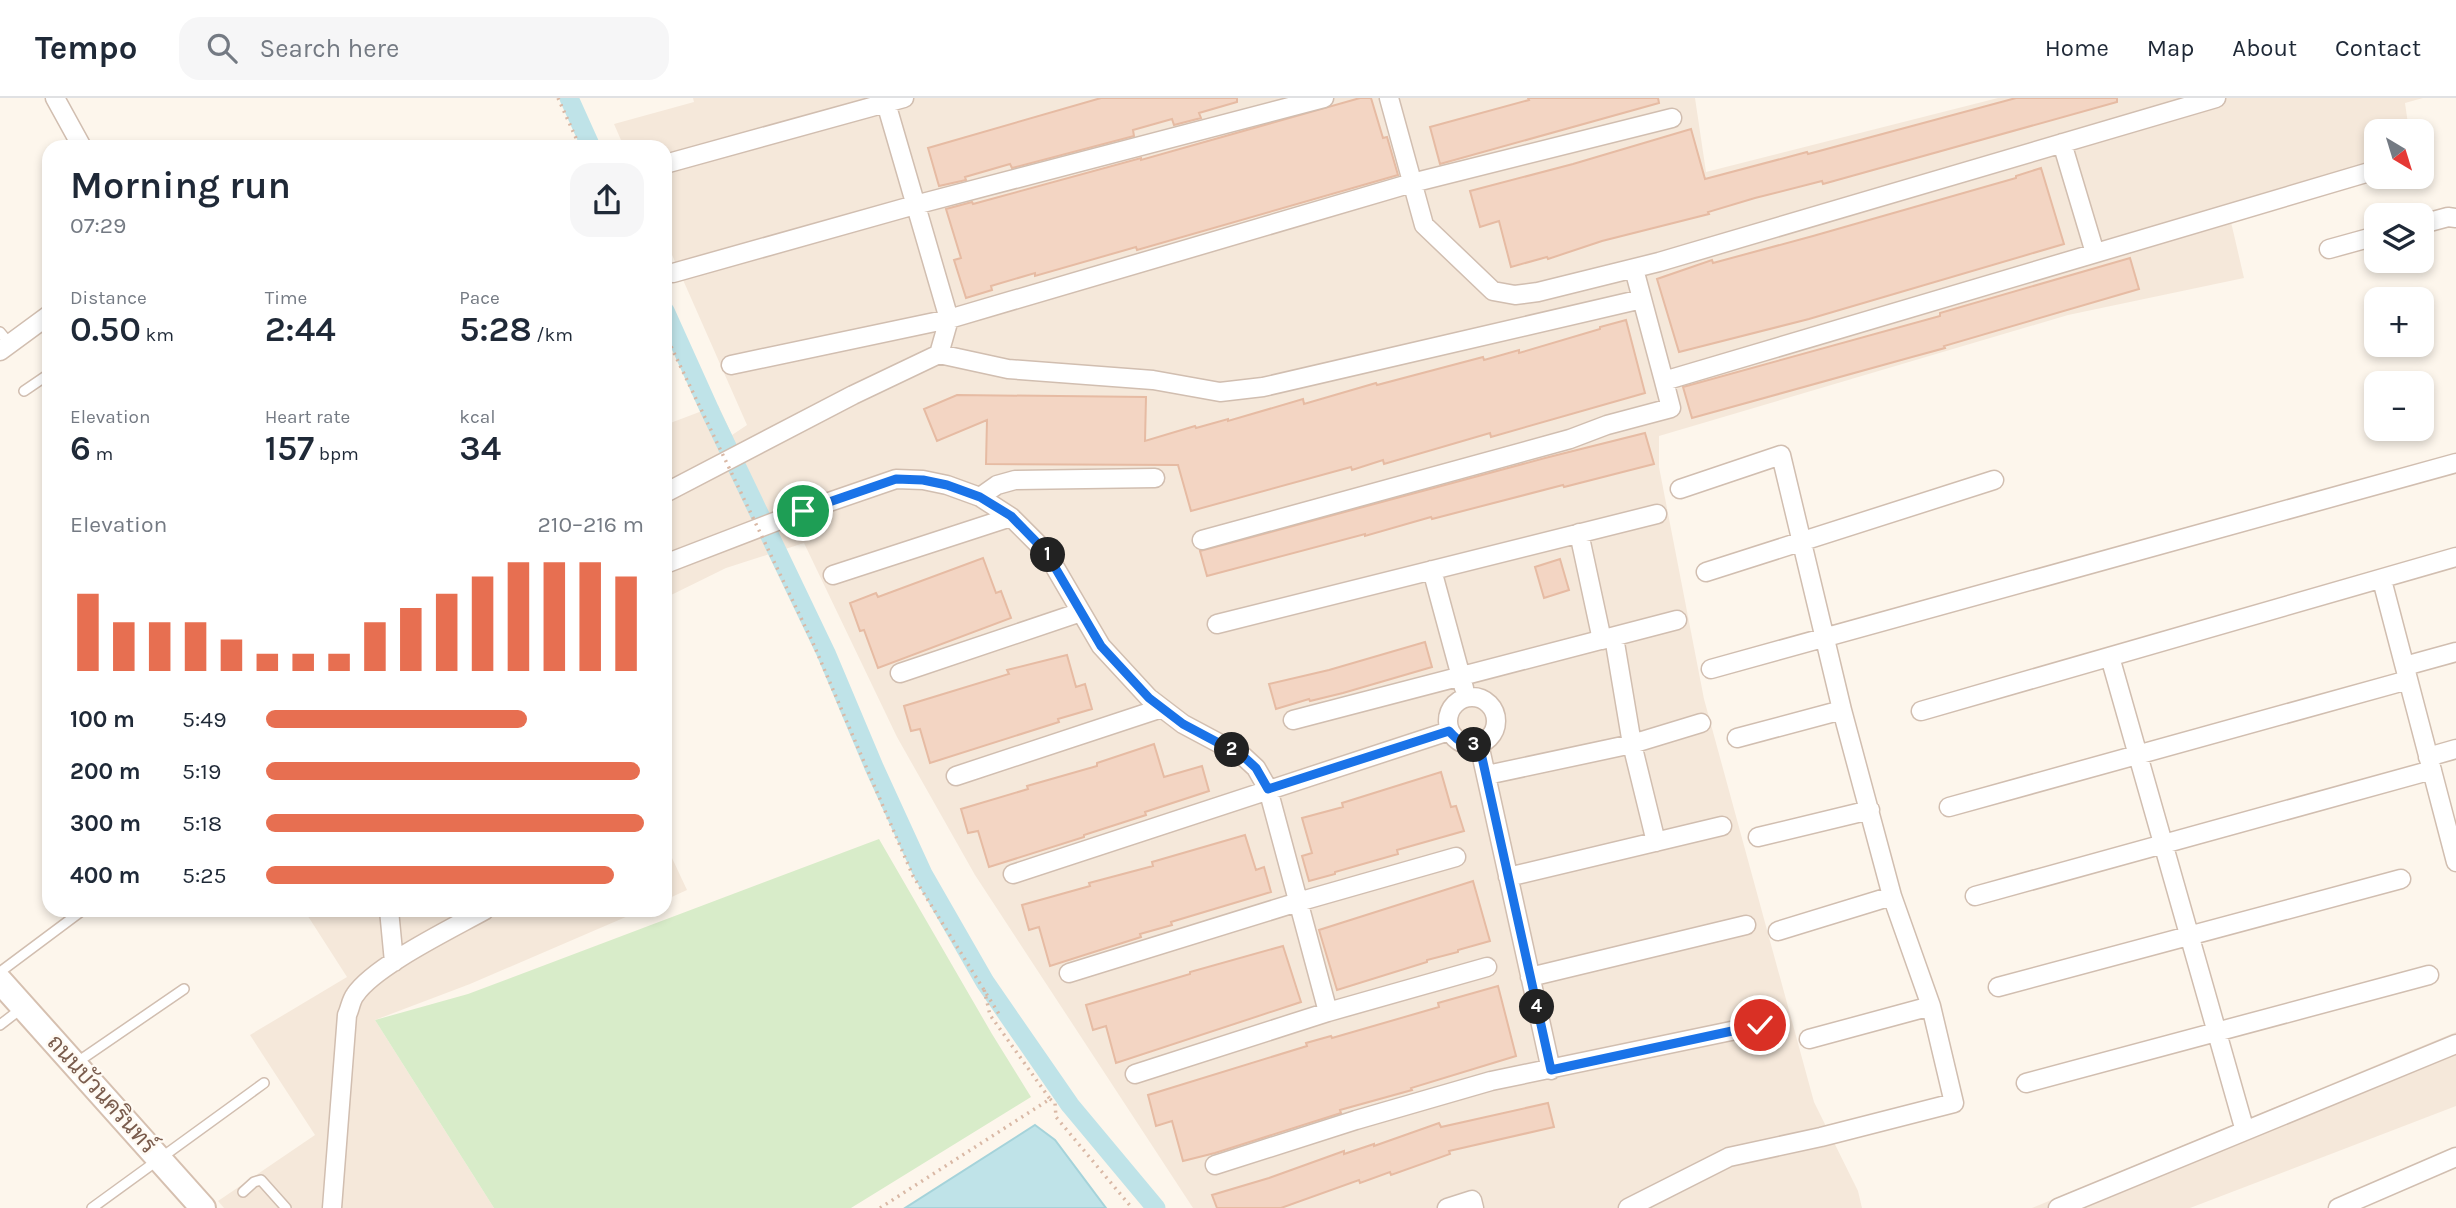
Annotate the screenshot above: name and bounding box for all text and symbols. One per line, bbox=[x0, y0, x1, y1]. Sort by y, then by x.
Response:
search box bbox=[179, 17, 669, 80]
text: Tempo bbox=[35, 29, 137, 67]
icon: search bbox=[203, 29, 241, 67]
text: Search here bbox=[259, 33, 399, 64]
text: Home bbox=[2045, 34, 2109, 62]
text: Map bbox=[2147, 34, 2194, 62]
text: About bbox=[2232, 34, 2297, 62]
text: Contact bbox=[2335, 34, 2421, 62]
north arrow bbox=[2364, 119, 2434, 189]
map controls bbox=[2364, 119, 2434, 441]
text: Morning run bbox=[70, 163, 291, 208]
button: share bbox=[570, 163, 644, 237]
button: layers bbox=[2364, 203, 2434, 273]
text: 07:29 bbox=[70, 212, 126, 239]
text: Distance bbox=[70, 287, 147, 309]
text: Time bbox=[265, 287, 307, 309]
text: Pace bbox=[459, 287, 500, 309]
button: + bbox=[2364, 287, 2434, 357]
text: 0.50 bbox=[70, 309, 141, 350]
text: 2:44 bbox=[265, 309, 336, 350]
text: 5:28 bbox=[459, 309, 532, 350]
text: km bbox=[141, 324, 174, 346]
text: /km bbox=[532, 324, 573, 346]
button: − bbox=[2364, 371, 2434, 441]
text: Elevation bbox=[70, 406, 150, 428]
text: Heart rate bbox=[265, 406, 350, 428]
text: kcal bbox=[459, 406, 496, 428]
text: 6 bbox=[70, 428, 91, 469]
text: 157 bbox=[265, 428, 314, 469]
text: 34 bbox=[459, 428, 501, 469]
text: m bbox=[91, 443, 113, 465]
text: bpm bbox=[314, 443, 359, 465]
pin bbox=[773, 481, 833, 541]
icon: arrive bbox=[784, 492, 822, 530]
text: Elevation bbox=[70, 511, 167, 538]
text: 210–216 m bbox=[537, 511, 644, 538]
pin: 1 bbox=[1030, 538, 1066, 573]
text: 1 bbox=[1044, 543, 1051, 565]
text: 100 m bbox=[70, 706, 135, 733]
text: 5:49 bbox=[182, 706, 226, 733]
pin: 3 bbox=[1456, 728, 1492, 762]
pin: 2 bbox=[1214, 732, 1250, 768]
text: 3 bbox=[1468, 733, 1479, 755]
text: 2 bbox=[1226, 738, 1237, 760]
text: 200 m bbox=[70, 758, 141, 785]
text: 5:19 bbox=[182, 758, 221, 785]
text: 300 m bbox=[70, 810, 141, 837]
text: 5:18 bbox=[182, 810, 222, 837]
text: 400 m bbox=[70, 862, 140, 889]
text: 5:25 bbox=[182, 862, 227, 889]
pin: 4 bbox=[1520, 990, 1554, 1024]
text: 4 bbox=[1531, 995, 1542, 1017]
pin bbox=[1730, 995, 1790, 1055]
icon: check bbox=[1741, 1006, 1779, 1044]
street label: ถนนบัวนครินทร์ bbox=[42, 1027, 164, 1159]

